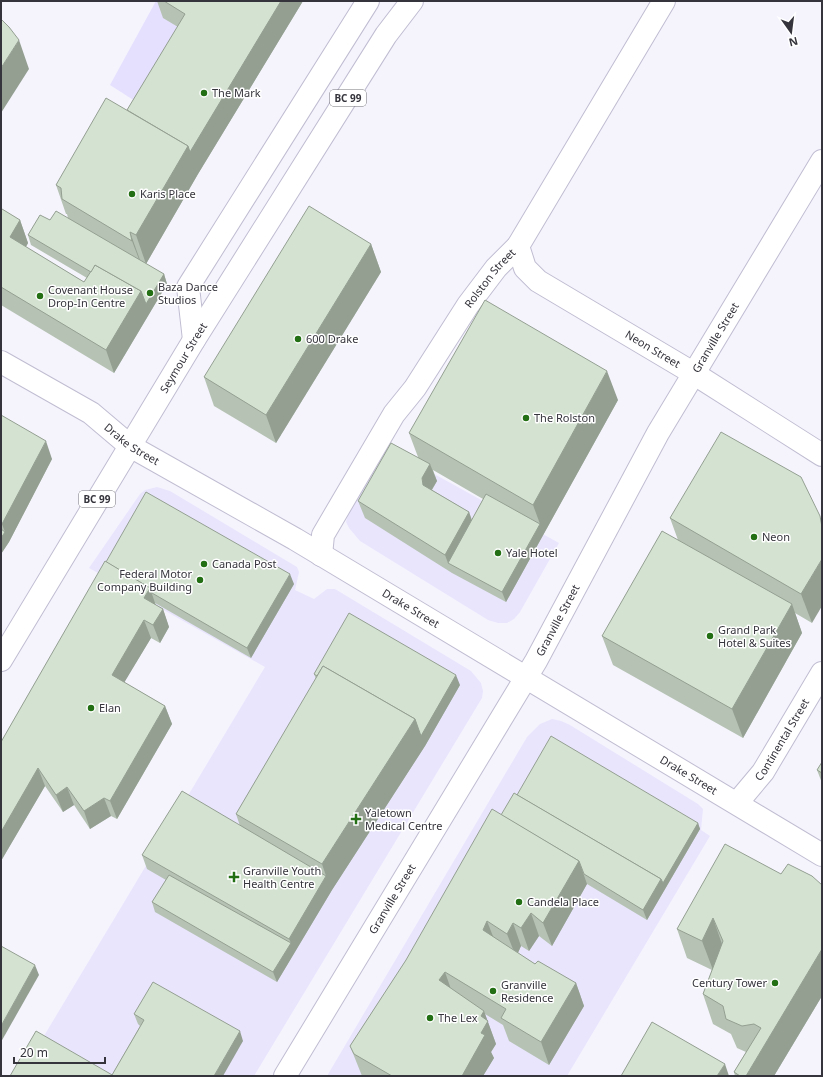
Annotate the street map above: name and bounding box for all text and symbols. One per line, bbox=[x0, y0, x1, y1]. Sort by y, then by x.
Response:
north arrow bbox=[771, 12, 811, 52]
text: N bbox=[787, 34, 800, 51]
place label: The Mark bbox=[212, 85, 261, 100]
marker: The Mark bbox=[199, 88, 209, 98]
road number: BC 99 bbox=[330, 90, 366, 106]
place label: Karis Place bbox=[140, 186, 196, 201]
marker: Karis Place bbox=[127, 189, 137, 199]
street label: Rolston Street bbox=[461, 245, 518, 311]
place label: Baza Dance Studios bbox=[158, 279, 218, 307]
place label: Covenant House Drop-In Centre bbox=[48, 282, 133, 310]
marker: Baza Dance Studios bbox=[145, 288, 155, 298]
marker: Covenant House Drop-In Centre bbox=[35, 291, 45, 301]
street label: Granville Street bbox=[688, 299, 742, 375]
street label: Seymour Street bbox=[156, 320, 210, 395]
street label: Neon Street bbox=[623, 327, 683, 371]
place label: 600 Drake bbox=[306, 331, 358, 346]
marker: 600 Drake bbox=[293, 334, 303, 344]
place label: The Rolston bbox=[534, 410, 595, 425]
marker: The Rolston bbox=[521, 413, 531, 423]
street label: Drake Street bbox=[101, 419, 162, 468]
road number: BC 99 bbox=[79, 491, 115, 507]
place label: Neon bbox=[762, 529, 790, 544]
marker: Neon bbox=[749, 532, 759, 542]
place label: Yale Hotel bbox=[506, 545, 558, 560]
marker: Yale Hotel bbox=[493, 548, 503, 558]
place label: Canada Post bbox=[212, 556, 276, 571]
marker: Canada Post bbox=[199, 559, 209, 569]
place label: Federal Motor Company Building bbox=[97, 566, 192, 594]
marker: Federal Motor Company Building bbox=[195, 575, 205, 585]
street label: Granville Street bbox=[532, 582, 583, 659]
street label: Drake Street bbox=[380, 585, 443, 631]
place label: Grand Park Hotel & Suites bbox=[718, 622, 791, 650]
marker: Grand Park Hotel & Suites bbox=[705, 631, 715, 641]
street label: Continental Street bbox=[751, 695, 812, 784]
place label: Elan bbox=[99, 700, 121, 715]
marker: Elan bbox=[86, 703, 96, 713]
street label: Drake Street bbox=[658, 752, 720, 798]
place label: Yaletown Medical Centre bbox=[365, 805, 442, 833]
marker: Yaletown Medical Centre bbox=[350, 813, 362, 825]
street label: Granville Street bbox=[365, 861, 419, 936]
place label: Granville Youth Health Centre bbox=[243, 863, 321, 891]
marker: Granville Youth Health Centre bbox=[228, 871, 240, 883]
place label: Candela Place bbox=[527, 894, 599, 909]
marker: Candela Place bbox=[514, 897, 524, 907]
place label: Century Tower bbox=[692, 975, 767, 990]
place label: Granville Residence bbox=[501, 977, 553, 1005]
marker: Century Tower bbox=[770, 978, 780, 988]
marker: Granville Residence bbox=[488, 986, 498, 996]
place label: The Lex bbox=[438, 1010, 478, 1025]
marker: The Lex bbox=[425, 1013, 435, 1023]
scale bar bbox=[14, 1039, 105, 1065]
text: 20 m bbox=[20, 1044, 48, 1061]

